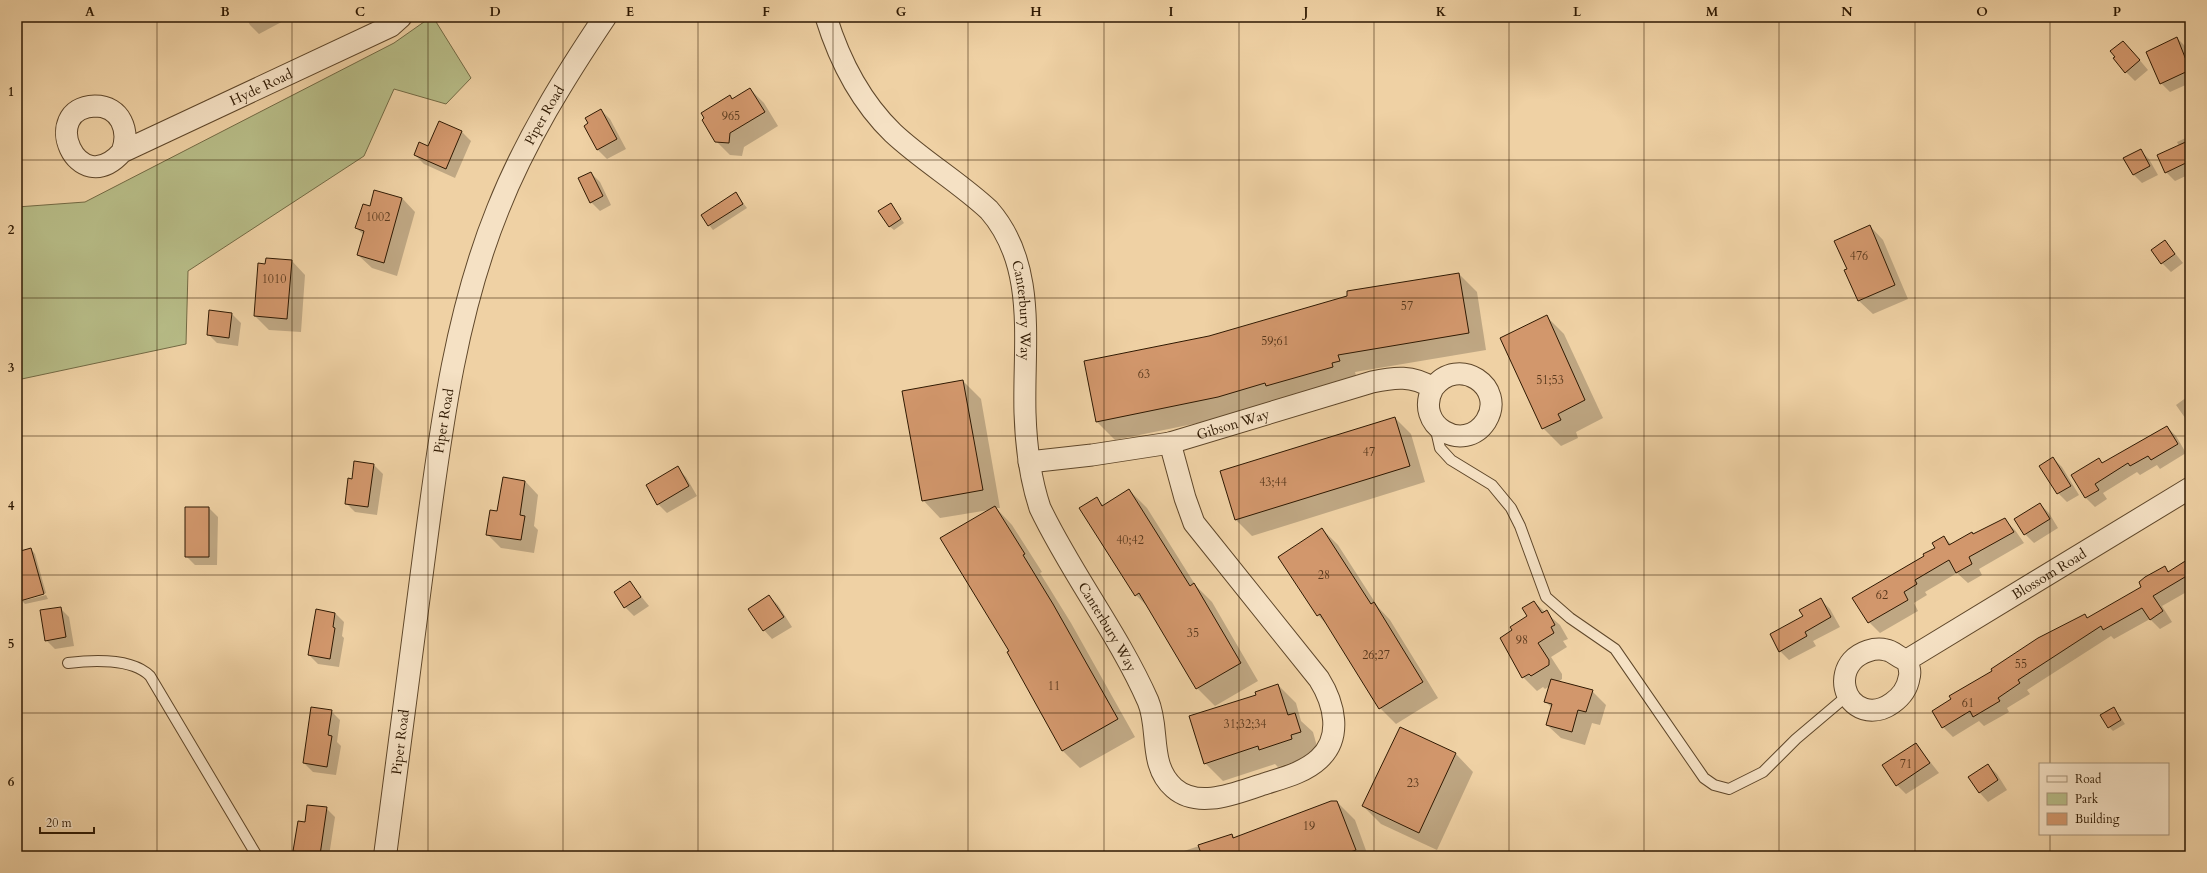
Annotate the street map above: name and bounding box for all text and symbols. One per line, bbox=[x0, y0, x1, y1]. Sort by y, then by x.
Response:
text: A bbox=[85, 3, 95, 21]
text: B bbox=[220, 3, 230, 21]
text: C bbox=[355, 3, 365, 21]
text: D bbox=[489, 3, 501, 21]
text: E bbox=[626, 3, 634, 21]
text: F bbox=[762, 3, 770, 21]
text: G bbox=[896, 3, 907, 21]
text: H bbox=[1030, 3, 1042, 21]
text: I bbox=[1168, 3, 1174, 21]
text: J bbox=[1302, 3, 1309, 21]
text: K bbox=[1436, 3, 1447, 21]
text: L bbox=[1573, 3, 1582, 21]
text: M bbox=[1706, 3, 1719, 21]
text: N bbox=[1841, 3, 1853, 21]
text: O bbox=[1976, 3, 1988, 21]
text: P bbox=[2113, 3, 2121, 21]
street label: Hyde Road bbox=[227, 64, 296, 110]
street label: Piper Road bbox=[520, 81, 569, 148]
text: 1 bbox=[8, 83, 14, 101]
house number: 965 bbox=[722, 108, 740, 124]
house number: 1002 bbox=[366, 209, 390, 225]
text: 2 bbox=[8, 221, 15, 239]
house number: 476 bbox=[1850, 248, 1868, 264]
street label: Canterbury Way bbox=[1007, 258, 1035, 362]
house number: 1010 bbox=[262, 271, 286, 287]
house number: 57 bbox=[1401, 298, 1413, 314]
house number: 59;61 bbox=[1261, 333, 1289, 349]
text: 3 bbox=[8, 359, 15, 377]
house number: 63 bbox=[1138, 366, 1150, 382]
house number: 51;53 bbox=[1536, 372, 1564, 388]
street label: Piper Road bbox=[429, 386, 458, 455]
street label: Gibson Way bbox=[1194, 404, 1272, 444]
house number: 47 bbox=[1363, 444, 1375, 460]
house number: 43;44 bbox=[1259, 474, 1287, 490]
text: 4 bbox=[8, 497, 15, 515]
house number: 40;42 bbox=[1116, 532, 1144, 548]
street label: Blossom Road bbox=[2008, 544, 2090, 604]
house number: 28 bbox=[1318, 567, 1330, 583]
street label: Canterbury Way bbox=[1073, 579, 1141, 676]
house number: 62 bbox=[1876, 587, 1888, 603]
house number: 35 bbox=[1187, 625, 1199, 641]
house number: 98 bbox=[1516, 632, 1528, 648]
text: 5 bbox=[8, 635, 14, 653]
house number: 26;27 bbox=[1362, 647, 1390, 663]
house number: 55 bbox=[2015, 656, 2027, 672]
house number: 11 bbox=[1048, 678, 1060, 694]
house number: 61 bbox=[1962, 695, 1974, 711]
street label: Piper Road bbox=[387, 708, 414, 776]
house number: 31;32;34 bbox=[1224, 716, 1266, 732]
house number: 71 bbox=[1900, 756, 1912, 772]
legend bbox=[2039, 763, 2169, 835]
text: Road bbox=[2075, 771, 2102, 787]
text: 6 bbox=[8, 773, 15, 791]
house number: 23 bbox=[1407, 775, 1419, 791]
text: Park bbox=[2075, 791, 2099, 807]
scale bar bbox=[40, 809, 94, 835]
text: Building bbox=[2075, 811, 2120, 827]
text: 20 m bbox=[46, 815, 73, 831]
house number: 19 bbox=[1303, 818, 1315, 834]

